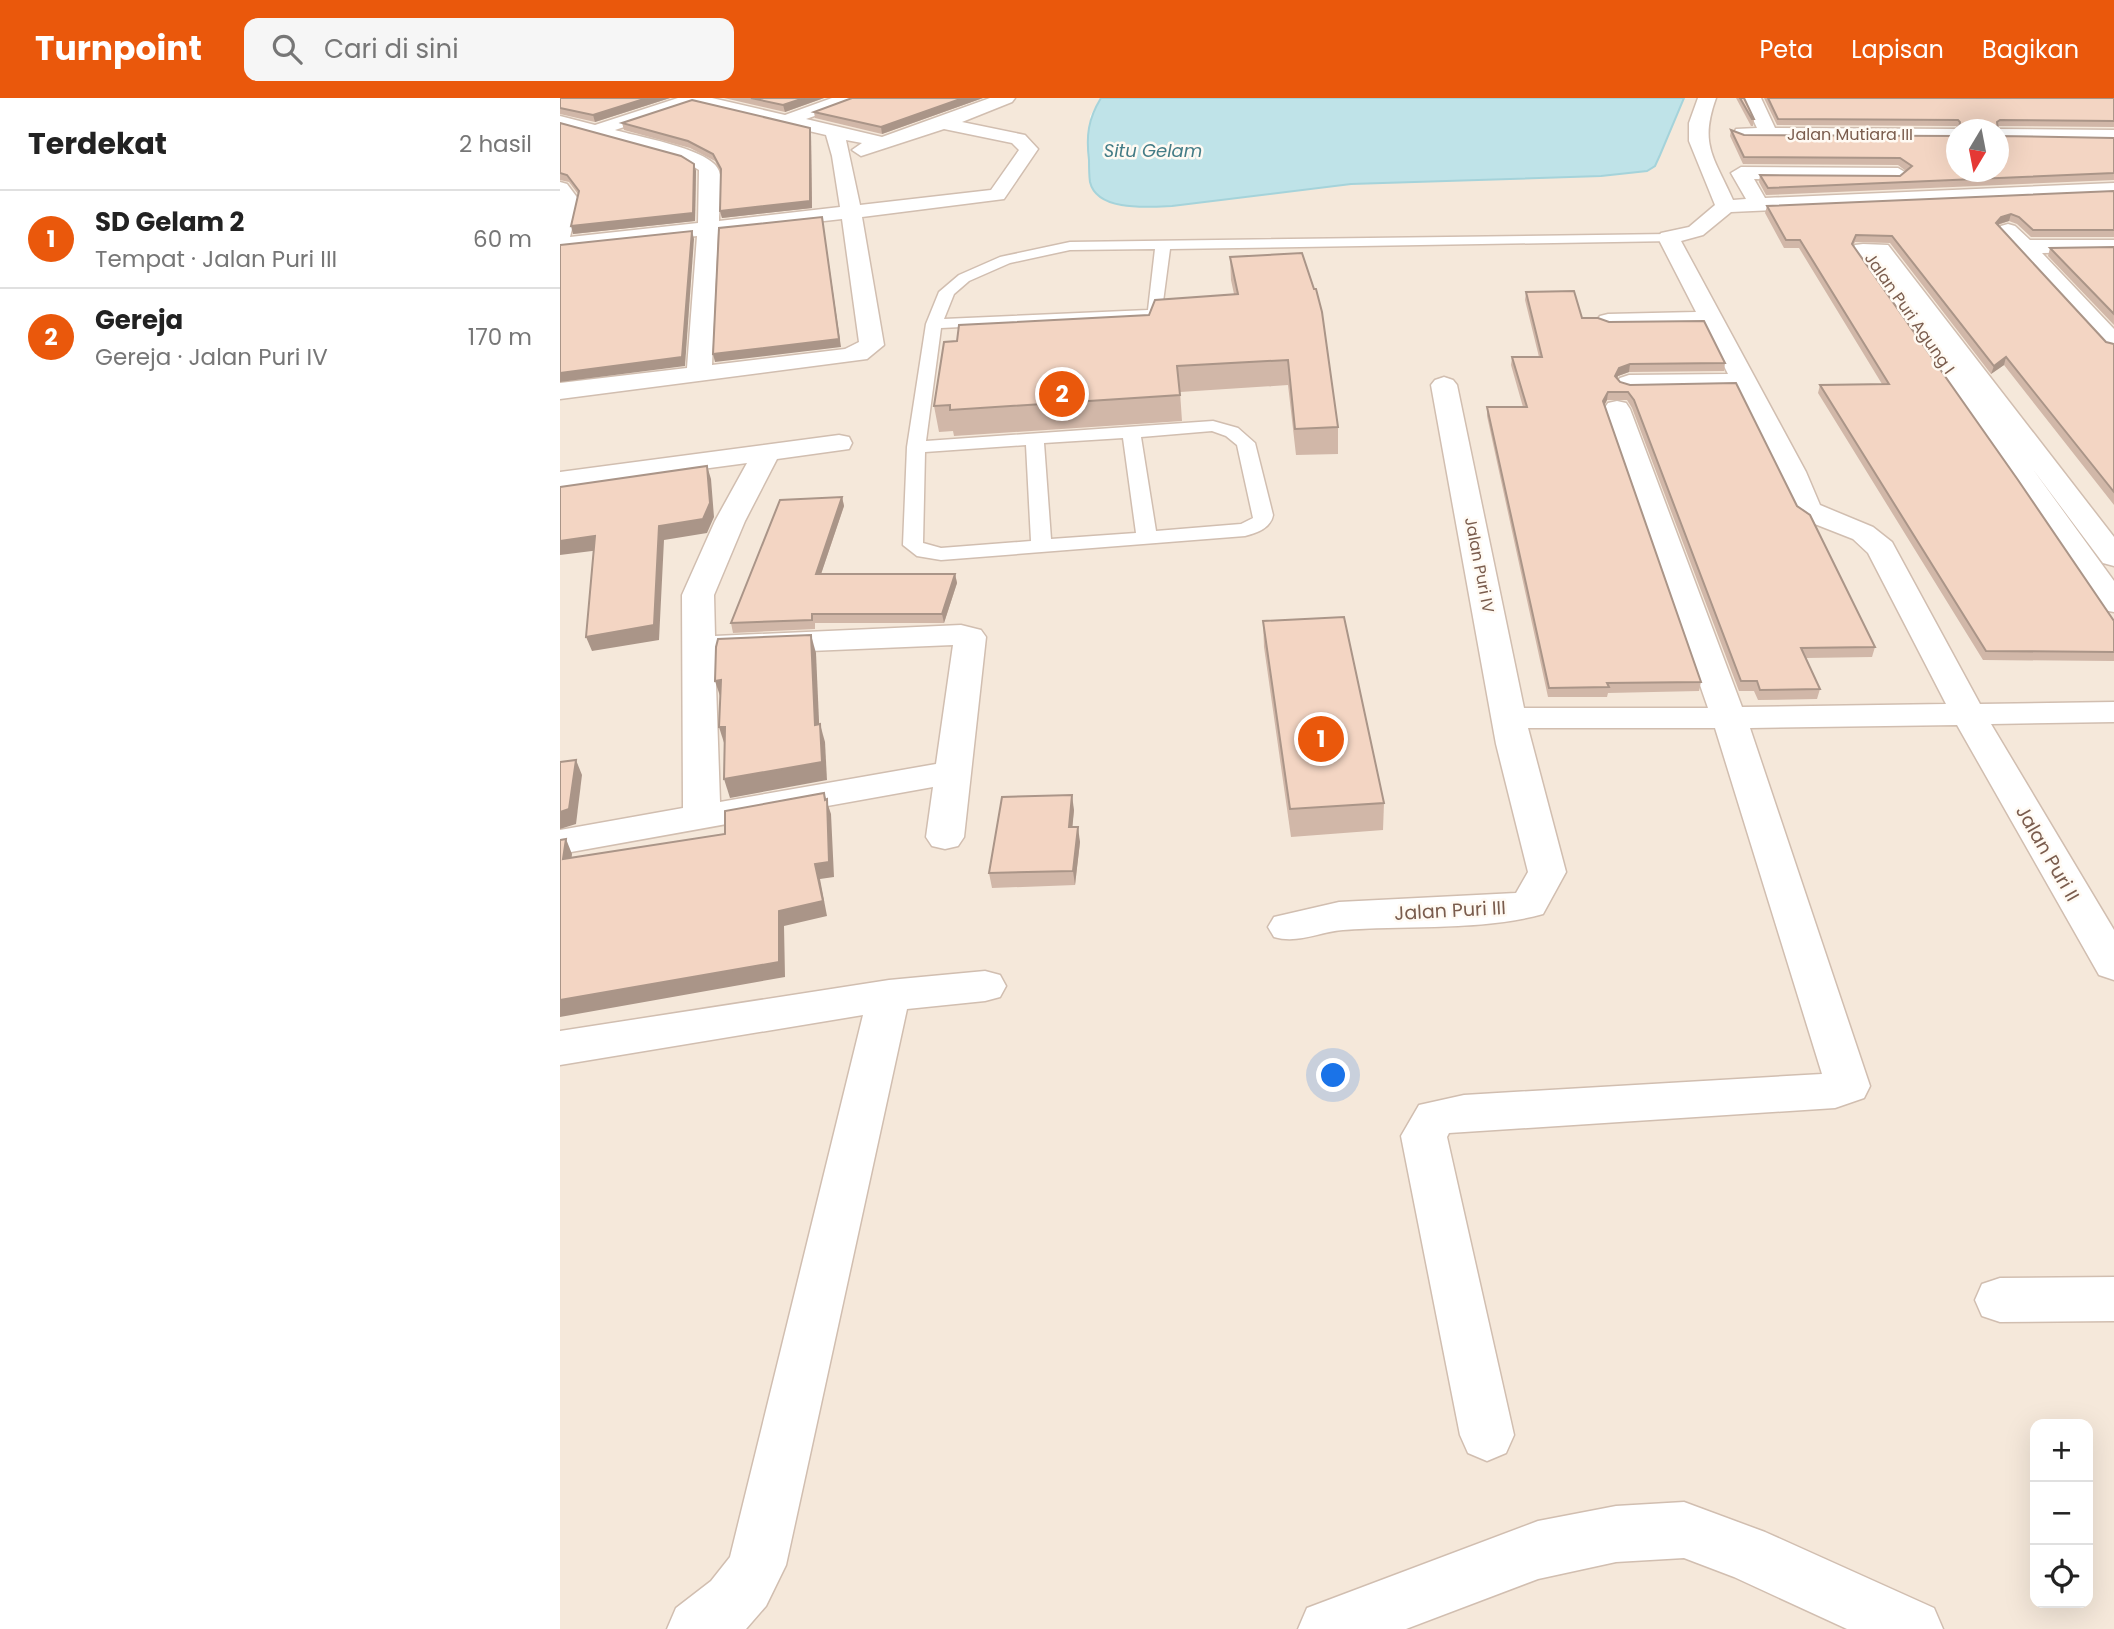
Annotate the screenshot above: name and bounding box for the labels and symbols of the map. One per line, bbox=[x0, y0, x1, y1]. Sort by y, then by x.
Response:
north arrow bbox=[1946, 119, 2009, 182]
street label: Jalan Mutiara III bbox=[1787, 123, 1913, 146]
water label: Situ Gelam bbox=[1104, 138, 1202, 163]
street label: Jalan Puri Agung I bbox=[1859, 248, 1960, 379]
pin: 2 bbox=[1039, 368, 1085, 420]
street label: Jalan Puri IV bbox=[1459, 515, 1500, 615]
pin: 1 bbox=[1298, 713, 1344, 765]
street label: Jalan Puri II bbox=[2009, 800, 2086, 906]
street label: Jalan Puri III bbox=[1394, 894, 1506, 927]
your location bbox=[1316, 1058, 1350, 1092]

